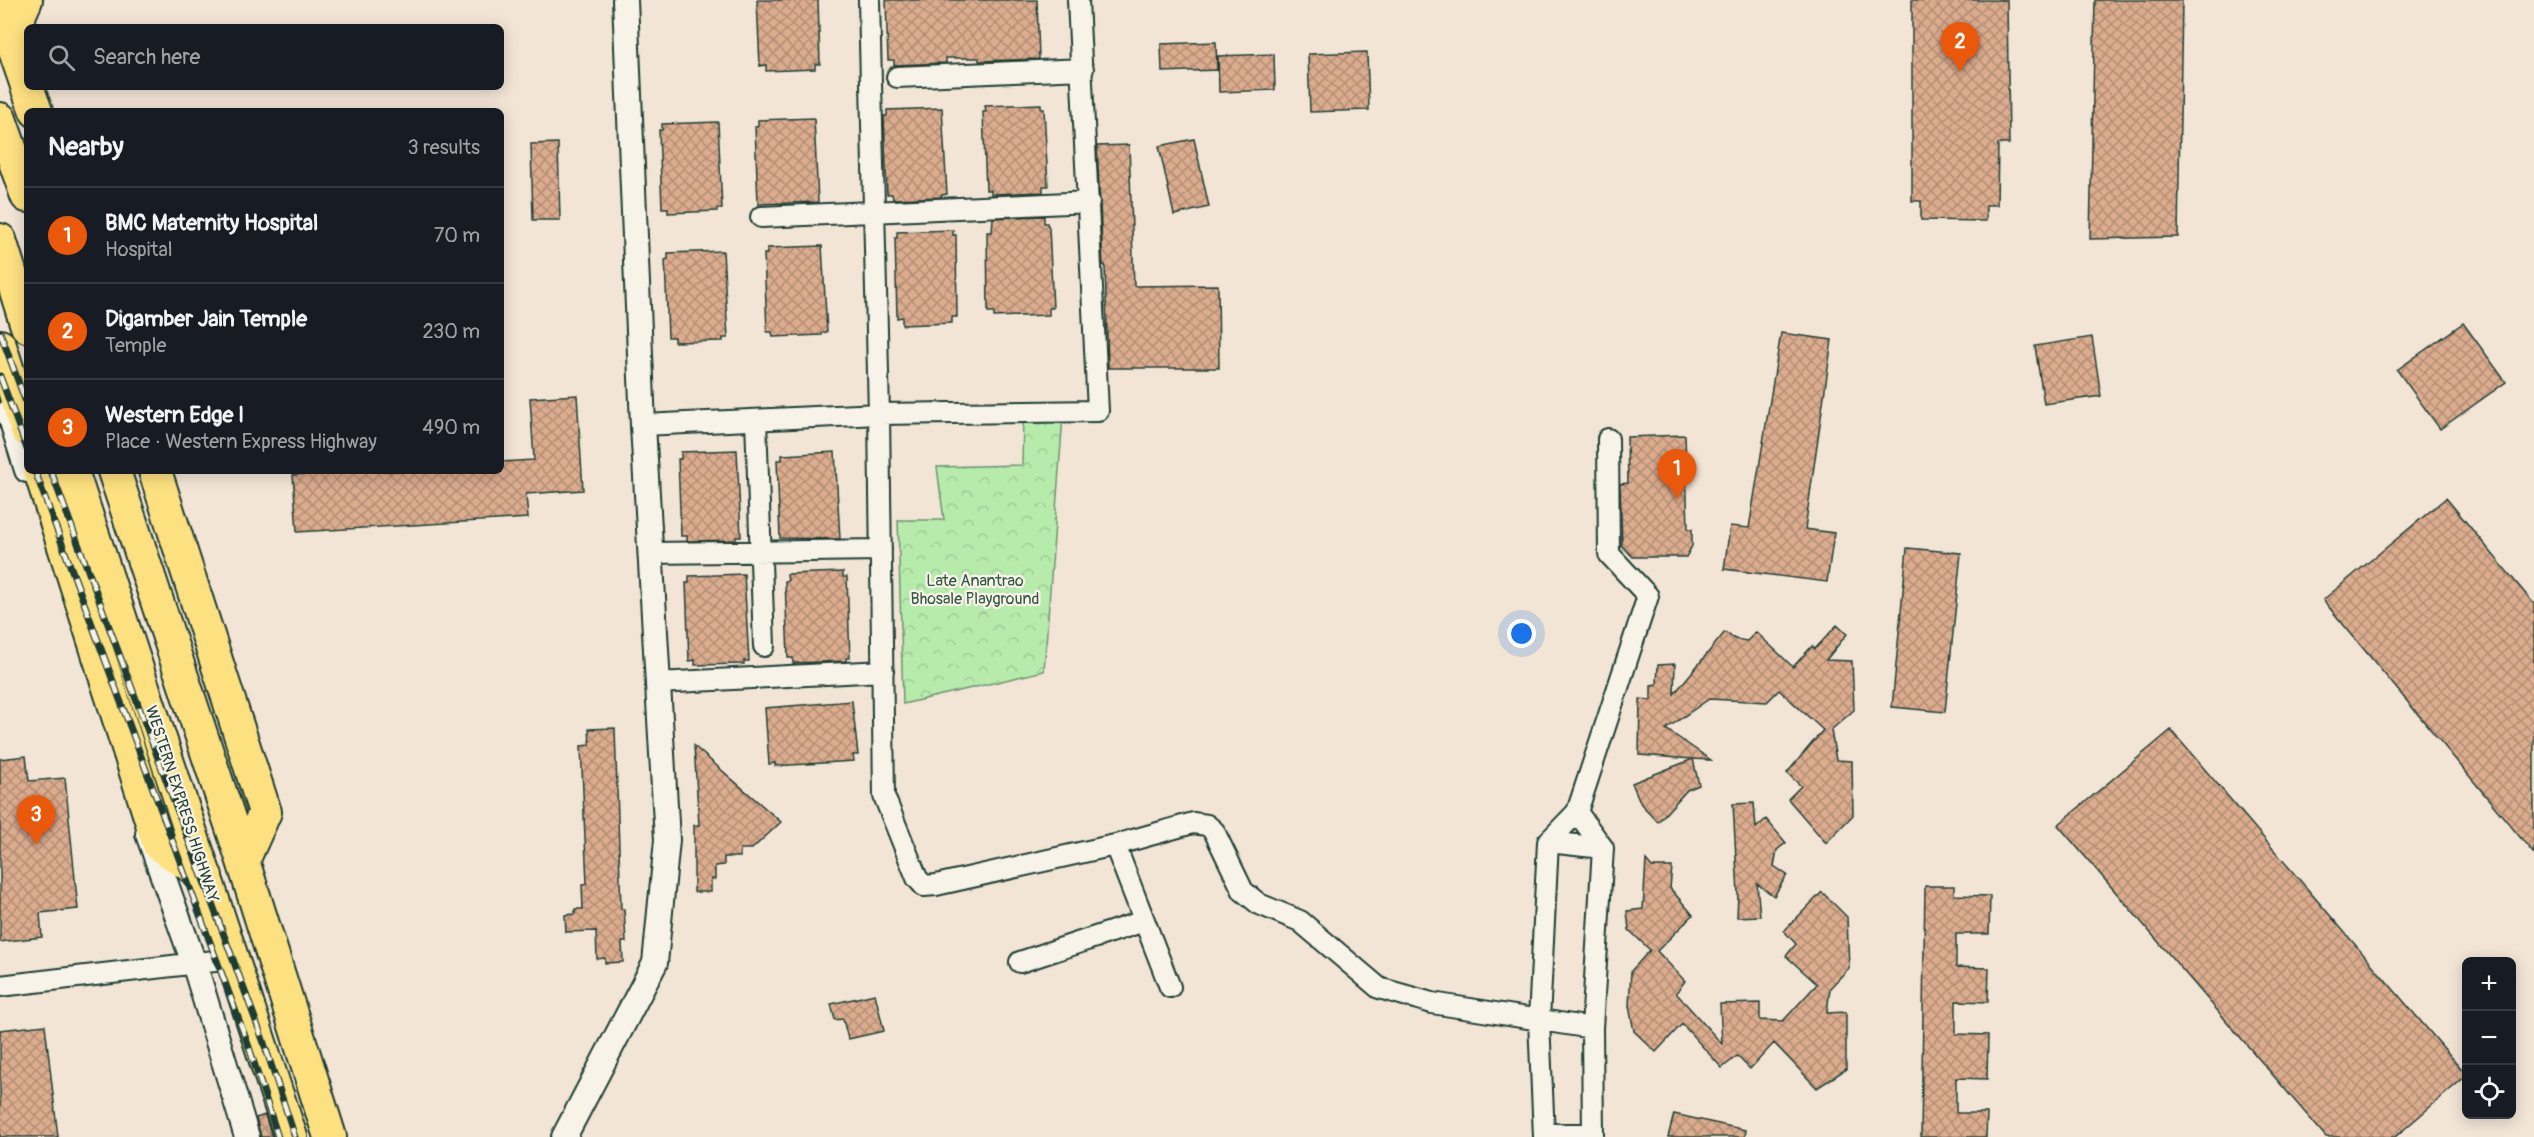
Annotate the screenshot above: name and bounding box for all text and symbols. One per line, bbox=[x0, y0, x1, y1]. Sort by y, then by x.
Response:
pin: 2 bbox=[1940, 22, 1980, 72]
search box bbox=[24, 24, 504, 90]
icon: search bbox=[45, 41, 78, 74]
text: Search here bbox=[93, 43, 200, 71]
text: Nearby bbox=[48, 131, 124, 163]
text: 3 results bbox=[408, 135, 480, 160]
text: BMC Maternity Hospital bbox=[105, 209, 318, 237]
text: 1 bbox=[64, 223, 71, 248]
text: 70 m bbox=[434, 223, 480, 248]
text: Hospital bbox=[105, 237, 172, 262]
text: Digamber Jain Temple bbox=[105, 305, 307, 333]
text: 2 bbox=[62, 319, 73, 344]
text: 230 m bbox=[423, 319, 480, 344]
text: Temple bbox=[105, 333, 166, 358]
text: Western Edge I bbox=[105, 401, 244, 429]
text: 3 bbox=[62, 415, 73, 440]
text: 490 m bbox=[422, 415, 480, 440]
text: Place · Western Express Highway bbox=[105, 429, 377, 454]
pin: 1 bbox=[1658, 450, 1696, 499]
park label: Late Anantrao Bhosale Playground bbox=[911, 571, 1039, 609]
your location bbox=[1507, 619, 1536, 648]
street label: WESTERN EXPRESS HIGHWAY bbox=[141, 703, 223, 905]
pin: 3 bbox=[16, 796, 56, 845]
map controls bbox=[2462, 957, 2516, 1119]
button: + bbox=[2462, 957, 2516, 1011]
button: − bbox=[2462, 1011, 2516, 1065]
button: locate bbox=[2462, 1065, 2516, 1119]

